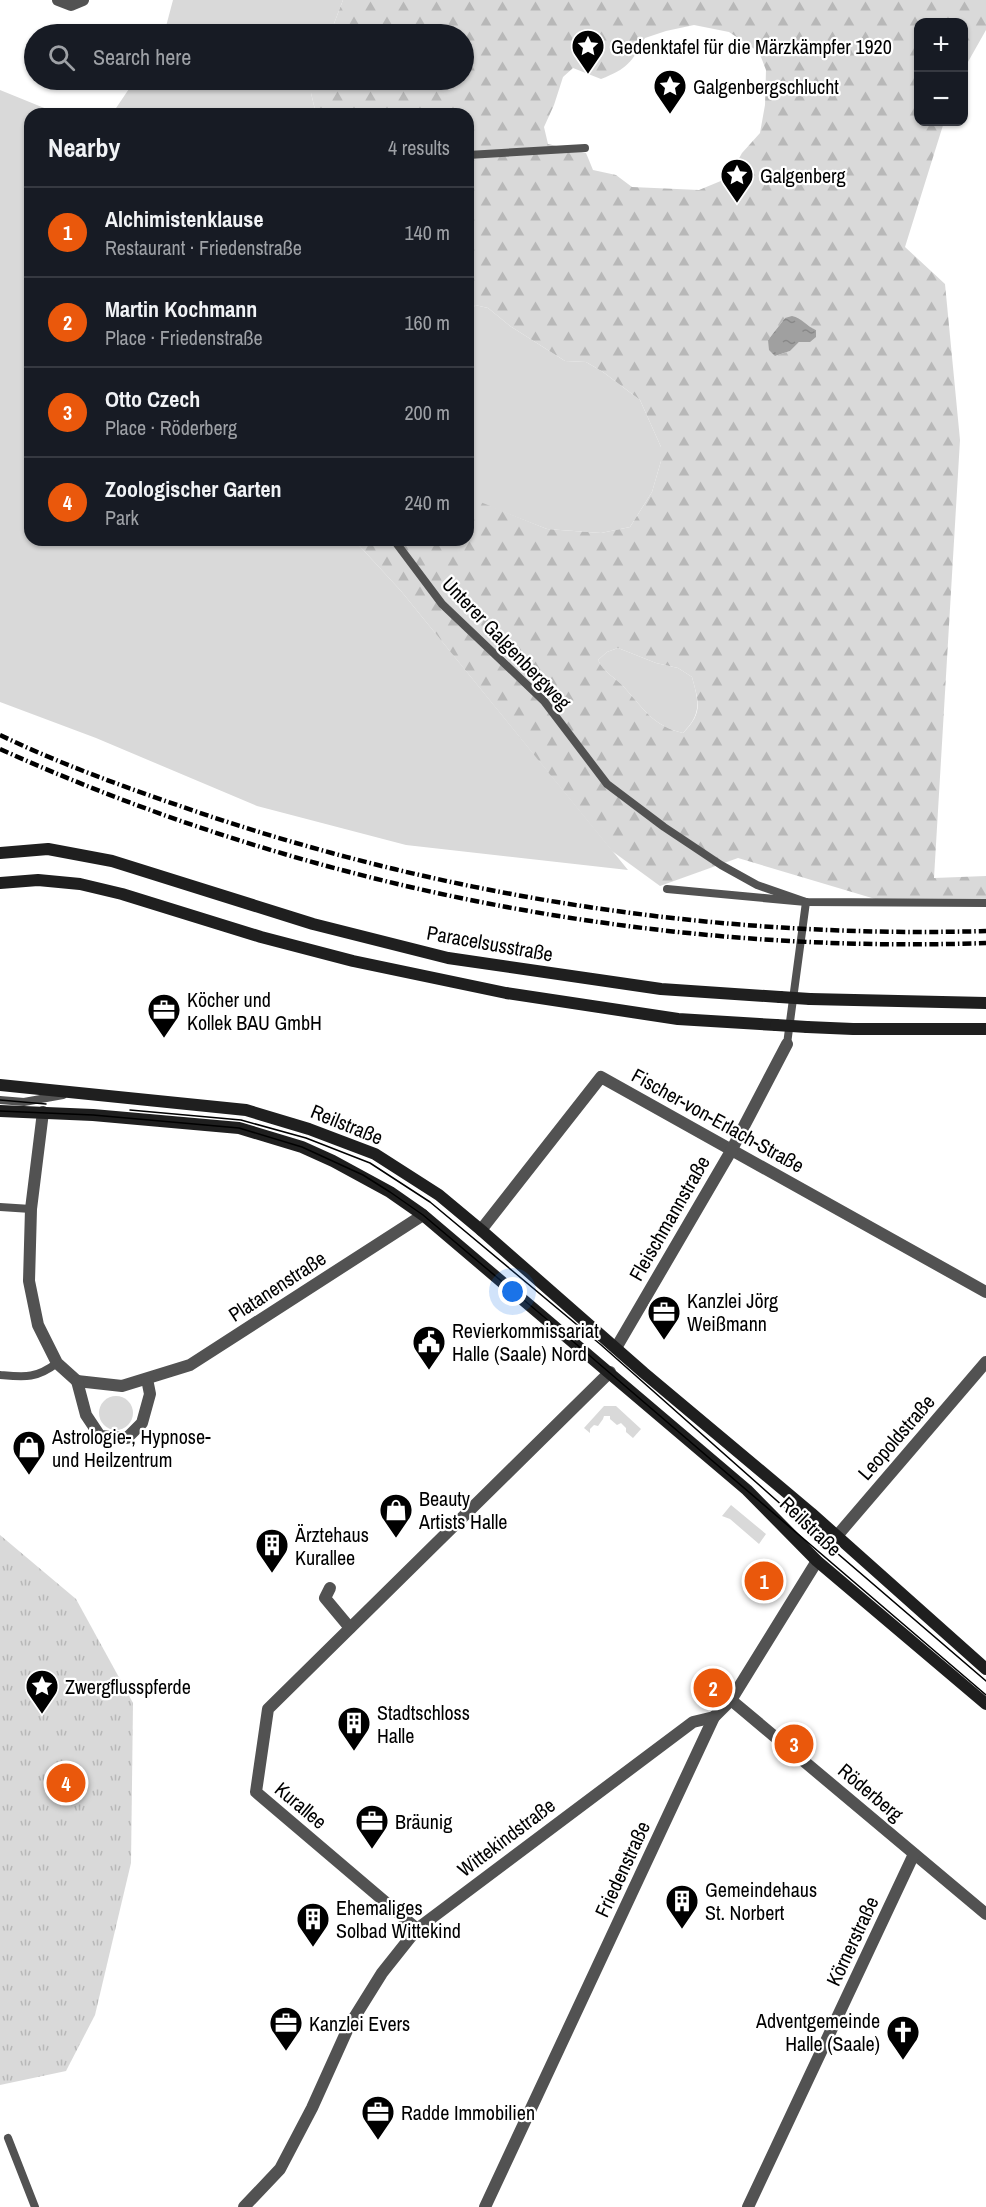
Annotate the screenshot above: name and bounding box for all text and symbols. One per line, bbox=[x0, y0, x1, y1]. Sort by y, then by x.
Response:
map controls bbox=[914, 18, 968, 126]
button: + bbox=[914, 18, 968, 72]
search box bbox=[24, 24, 474, 90]
place icon: Gedenktafel für die Märzkämpfer 1920 bbox=[570, 28, 606, 75]
place label: Gedenktafel für die Märzkämpfer 1920 bbox=[611, 33, 892, 60]
icon: search bbox=[45, 41, 78, 74]
text: Search here bbox=[93, 42, 191, 72]
place icon: Galgenbergschlucht bbox=[652, 68, 688, 115]
button: − bbox=[914, 72, 968, 126]
place label: Galgenbergschlucht bbox=[693, 73, 839, 100]
text: Nearby bbox=[48, 130, 120, 165]
text: 4 results bbox=[388, 134, 450, 161]
place icon: Galgenberg bbox=[719, 157, 755, 204]
place label: Galgenberg bbox=[760, 162, 846, 189]
text: Alchimistenklause bbox=[105, 204, 263, 234]
text: 1 bbox=[63, 219, 72, 246]
text: 140 m bbox=[404, 219, 450, 246]
text: Restaurant · Friedenstraße bbox=[105, 234, 302, 261]
text: Martin Kochmann bbox=[105, 294, 257, 324]
text: 2 bbox=[63, 309, 72, 336]
text: 160 m bbox=[404, 309, 450, 336]
text: Place · Friedenstraße bbox=[105, 324, 263, 351]
text: Otto Czech bbox=[105, 384, 200, 414]
text: 3 bbox=[63, 399, 72, 426]
text: 200 m bbox=[404, 399, 450, 426]
text: Place · Röderberg bbox=[105, 414, 237, 441]
text: Zoologischer Garten bbox=[105, 474, 281, 504]
text: 4 bbox=[63, 489, 72, 516]
text: 240 m bbox=[404, 489, 450, 516]
text: Park bbox=[105, 504, 139, 531]
street label: Unterer Galgenbergweg bbox=[436, 571, 578, 715]
street label: Paracelsusstraße bbox=[425, 919, 555, 967]
place label: Köcher und Kollek BAU GmbH bbox=[187, 986, 322, 1036]
office icon: Köcher und Kollek BAU GmbH bbox=[146, 992, 182, 1039]
street label: Fischer-von-Erlach-Straße bbox=[627, 1061, 809, 1179]
street label: Reilstraße bbox=[307, 1097, 387, 1151]
street label: Fleischmannstraße bbox=[622, 1150, 716, 1286]
street label: Platanenstraße bbox=[223, 1244, 331, 1328]
your location bbox=[498, 1277, 527, 1306]
place label: Kanzlei Jörg Weißmann bbox=[687, 1287, 778, 1337]
office icon: Kanzlei Jörg Weißmann bbox=[646, 1294, 682, 1341]
place label: Revierkommissariat Halle (Saale) Nord bbox=[452, 1317, 599, 1367]
public building icon: Revierkommissariat Halle (Saale) Nord bbox=[411, 1324, 447, 1371]
street label: Leopoldstraße bbox=[851, 1389, 941, 1485]
place label: Astrologie-, Hypnose- und Heilzentrum bbox=[51, 1423, 211, 1473]
shop icon: Astrologie-, Hypnose- und Heilzentrum bbox=[11, 1429, 47, 1476]
place label: Beauty Artists Halle bbox=[418, 1485, 507, 1535]
street label: Reilstraße bbox=[774, 1490, 848, 1562]
shop icon: Beauty Artists Halle bbox=[378, 1492, 414, 1539]
place label: Ärztehaus Kurallee bbox=[294, 1521, 369, 1571]
building icon: Ärztehaus Kurallee bbox=[254, 1527, 290, 1574]
pin: 1 bbox=[744, 1558, 783, 1604]
pin: 2 bbox=[694, 1666, 732, 1710]
place icon: Zwergflusspferde bbox=[24, 1668, 60, 1715]
place label: Zwergflusspferde bbox=[65, 1673, 191, 1700]
place label: Stadtschloss Halle bbox=[377, 1699, 470, 1749]
building icon: Stadtschloss Halle bbox=[336, 1705, 372, 1752]
pin: 3 bbox=[774, 1722, 814, 1766]
street label: Röderberg bbox=[833, 1757, 909, 1827]
pin: 4 bbox=[46, 1760, 86, 1806]
street label: Kurallee bbox=[269, 1775, 333, 1835]
street label: Wittekindstraße bbox=[452, 1791, 560, 1883]
office icon: Bräunig bbox=[354, 1803, 390, 1850]
place label: Bräunig bbox=[395, 1808, 452, 1835]
street label: Friedenstraße bbox=[588, 1817, 656, 1921]
place label: Gemeindehaus St. Norbert bbox=[705, 1876, 817, 1926]
building icon: Gemeindehaus St. Norbert bbox=[664, 1883, 700, 1930]
street label: Körnerstraße bbox=[820, 1892, 884, 1990]
place label: Ehemaliges Solbad Wittekind bbox=[336, 1894, 461, 1944]
building icon: Ehemaliges Solbad Wittekind bbox=[295, 1901, 331, 1948]
office icon: Kanzlei Evers bbox=[268, 2005, 304, 2052]
place label: Adventgemeinde Halle (Saale) bbox=[755, 2007, 880, 2057]
place label: Kanzlei Evers bbox=[309, 2010, 410, 2037]
church icon: Adventgemeinde Halle (Saale) bbox=[885, 2014, 921, 2061]
office icon: Radde Immobilien bbox=[360, 2094, 396, 2141]
place label: Radde Immobilien bbox=[401, 2099, 535, 2126]

